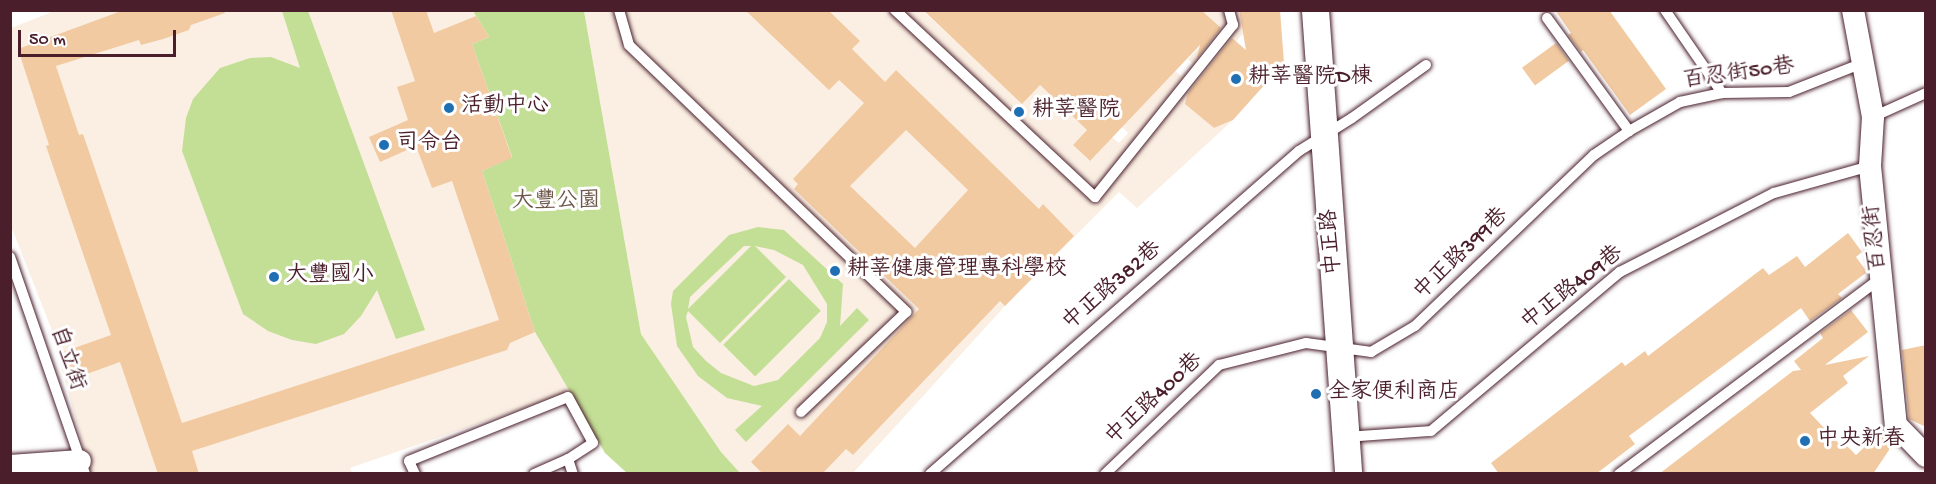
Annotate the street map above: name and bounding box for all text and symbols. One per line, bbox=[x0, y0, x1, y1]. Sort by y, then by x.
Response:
scale bar bbox=[21, 18, 178, 56]
text: 50 m bbox=[29, 30, 66, 51]
street label: 百忍街50巷 bbox=[1682, 54, 1796, 96]
place label: 耕莘醫院D棟 bbox=[1248, 66, 1372, 92]
marker: 耕莘醫院D棟 bbox=[1229, 72, 1243, 86]
place label: 活動中心 bbox=[461, 95, 549, 121]
place label: 耕莘醫院 bbox=[1032, 99, 1120, 125]
marker: 活動中心 bbox=[442, 101, 456, 115]
marker: 耕莘醫院 bbox=[1010, 103, 1028, 121]
place label: 司令台 bbox=[396, 132, 462, 158]
marker: 司令台 bbox=[377, 138, 391, 152]
park label: 大豐公園 bbox=[512, 190, 600, 216]
street label: 中正路399巷 bbox=[1409, 203, 1515, 307]
street label: 百忍街 bbox=[1860, 204, 1894, 272]
street label: 中正路 bbox=[1318, 208, 1348, 276]
street label: 中正路382巷 bbox=[1058, 237, 1168, 337]
street label: 中正路409巷 bbox=[1517, 241, 1629, 337]
place label: 耕莘健康管理專科學校 bbox=[847, 258, 1067, 284]
place label: 大豐國小 bbox=[286, 264, 374, 290]
marker: 耕莘健康管理專科學校 bbox=[828, 264, 842, 278]
marker: 大豐國小 bbox=[267, 270, 281, 284]
street label: 自立街 bbox=[43, 324, 89, 394]
street label: 中正路400巷 bbox=[1101, 348, 1209, 452]
place label: 全家便利商店 bbox=[1328, 381, 1460, 407]
marker: 全家便利商店 bbox=[1309, 387, 1323, 401]
place label: 中央新春 bbox=[1817, 428, 1905, 454]
marker: 中央新春 bbox=[1798, 434, 1812, 448]

